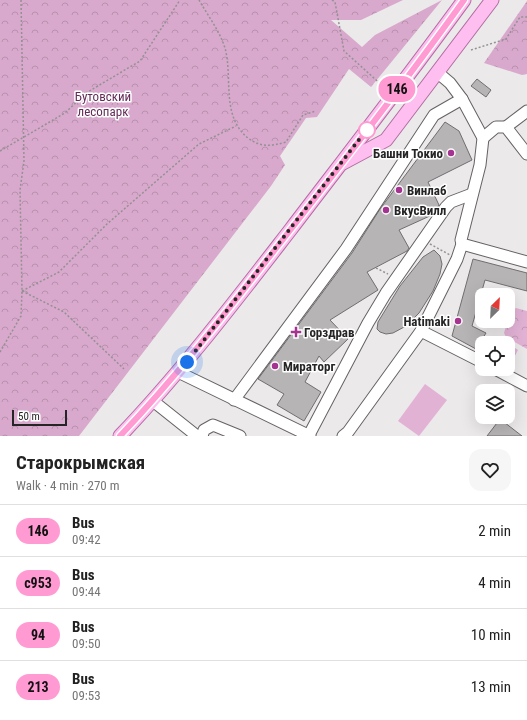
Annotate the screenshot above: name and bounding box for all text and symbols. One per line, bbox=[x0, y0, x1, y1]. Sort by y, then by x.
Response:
line badge: 146 bbox=[374, 76, 420, 102]
text: 146 bbox=[386, 81, 408, 97]
park label: Бутовский лесопарк bbox=[75, 89, 131, 119]
unlabelled marker bbox=[358, 121, 376, 139]
place label: Башни Токио bbox=[373, 146, 444, 161]
marker: Башни Токио bbox=[446, 148, 456, 158]
place label: Винлаб bbox=[407, 183, 447, 198]
marker: Винлаб bbox=[394, 185, 404, 195]
place label: ВкусВилл bbox=[394, 203, 446, 218]
marker: ВкусВилл bbox=[381, 205, 391, 215]
north arrow bbox=[475, 288, 515, 328]
map controls bbox=[475, 288, 515, 424]
place label: Hatimaki bbox=[403, 314, 450, 329]
marker: Hatimaki bbox=[453, 316, 463, 326]
place label: Горздрав bbox=[304, 325, 355, 340]
marker: Горздрав bbox=[291, 327, 301, 337]
button: locate bbox=[475, 336, 515, 376]
your location bbox=[177, 352, 197, 372]
place label: Мираторг bbox=[283, 359, 335, 374]
marker: Мираторг bbox=[270, 361, 280, 371]
button: layers bbox=[475, 384, 515, 424]
scale bar bbox=[12, 408, 67, 427]
text: 50 m bbox=[18, 410, 40, 423]
button: heart bbox=[469, 449, 511, 491]
text: Старокрымская bbox=[16, 451, 145, 474]
text: Walk · 4 min · 270 m bbox=[16, 478, 120, 493]
text: Bus bbox=[72, 514, 95, 532]
text: 2 min bbox=[478, 522, 511, 540]
text: 146 bbox=[27, 523, 49, 539]
text: 09:42 bbox=[72, 532, 101, 547]
text: Bus bbox=[72, 566, 95, 584]
text: 4 min bbox=[478, 574, 511, 592]
text: с953 bbox=[24, 575, 52, 591]
text: 09:44 bbox=[72, 584, 101, 599]
text: Bus bbox=[72, 618, 95, 636]
text: 10 min bbox=[471, 626, 511, 644]
text: 94 bbox=[31, 627, 45, 643]
text: 09:50 bbox=[72, 636, 101, 651]
text: Bus bbox=[72, 670, 95, 688]
text: 13 min bbox=[471, 678, 511, 696]
text: 213 bbox=[27, 679, 49, 695]
text: 09:53 bbox=[72, 688, 101, 703]

